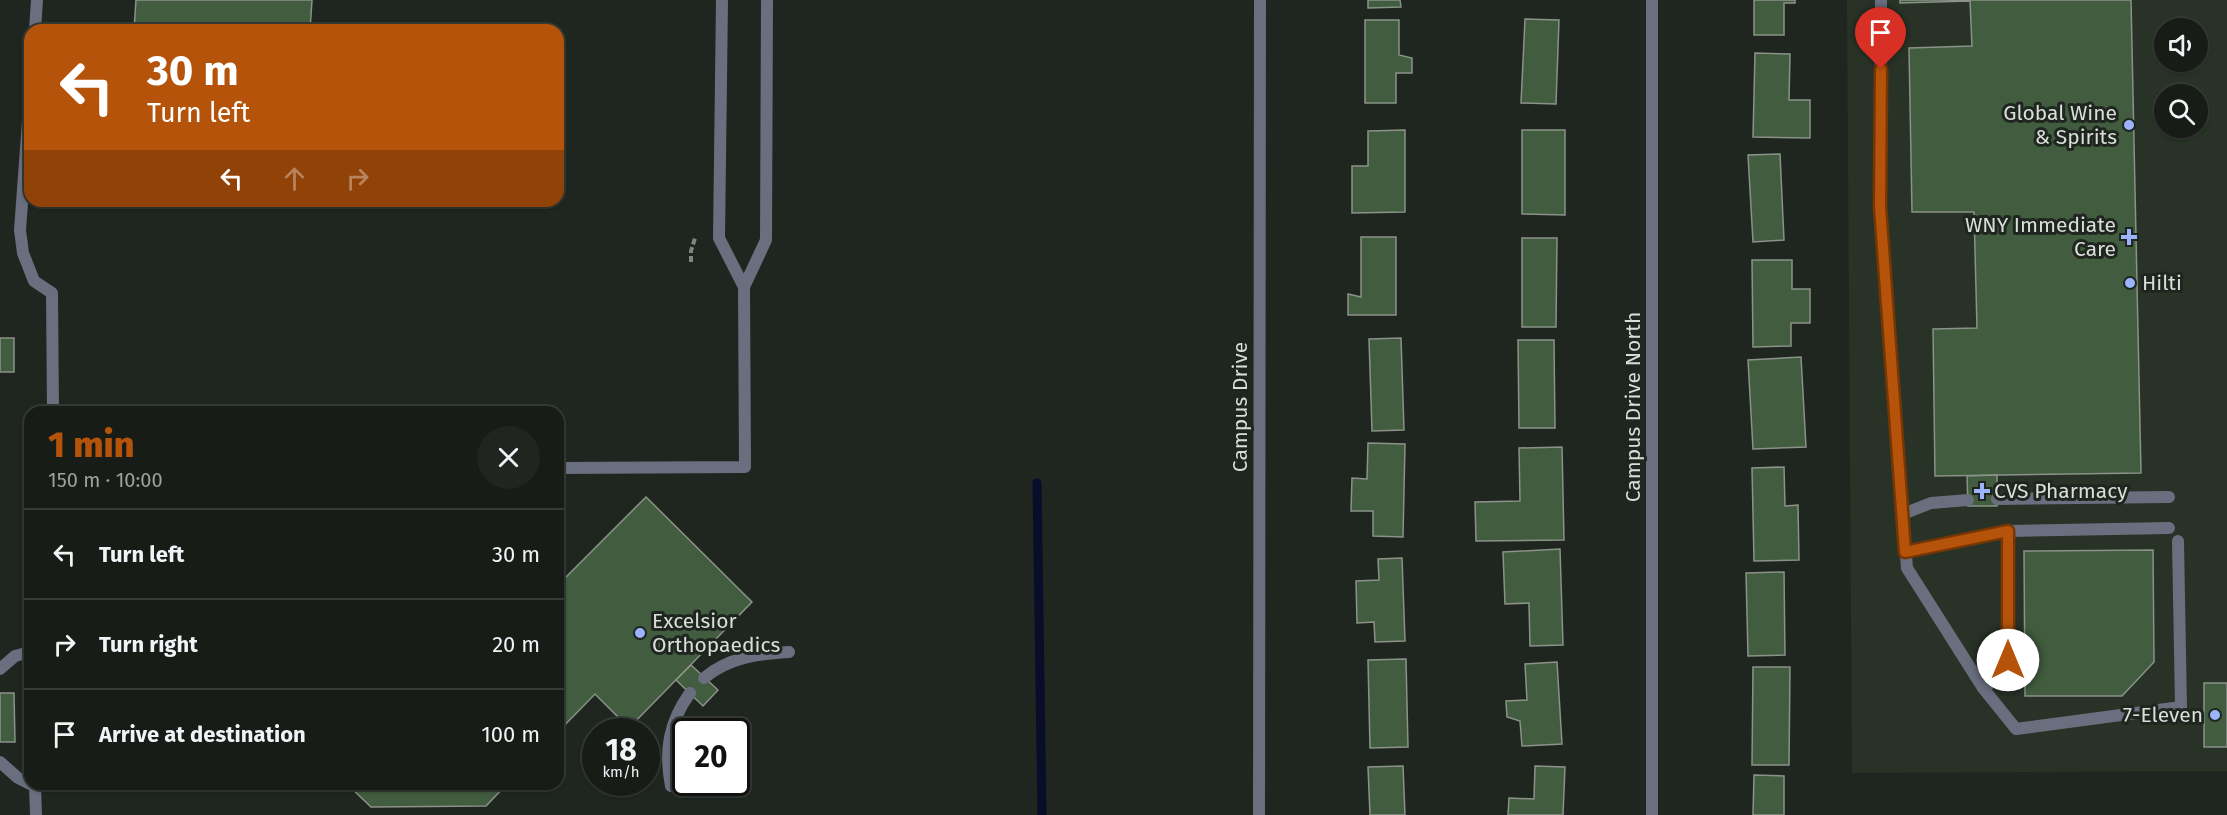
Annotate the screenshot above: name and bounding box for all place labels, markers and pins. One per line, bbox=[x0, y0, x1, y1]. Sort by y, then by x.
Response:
pin bbox=[1855, 7, 1906, 69]
place label: Global Wine & Spirits bbox=[2003, 100, 2117, 150]
marker: Global Wine & Spirits bbox=[2122, 118, 2136, 132]
place label: WNY Immediate Care bbox=[1965, 212, 2116, 262]
marker: WNY Immediate Care bbox=[2120, 228, 2138, 246]
place label: Hilti bbox=[2142, 270, 2182, 296]
marker: Hilti bbox=[2123, 276, 2137, 290]
place label: CVS Pharmacy bbox=[1994, 478, 2128, 504]
marker: CVS Pharmacy bbox=[1975, 484, 1989, 498]
place label: Excelsior Orthopaedics bbox=[652, 608, 780, 658]
marker: Excelsior Orthopaedics bbox=[633, 626, 647, 640]
place label: 7-Eleven bbox=[2123, 702, 2203, 728]
marker: 7-Eleven bbox=[2208, 708, 2222, 722]

